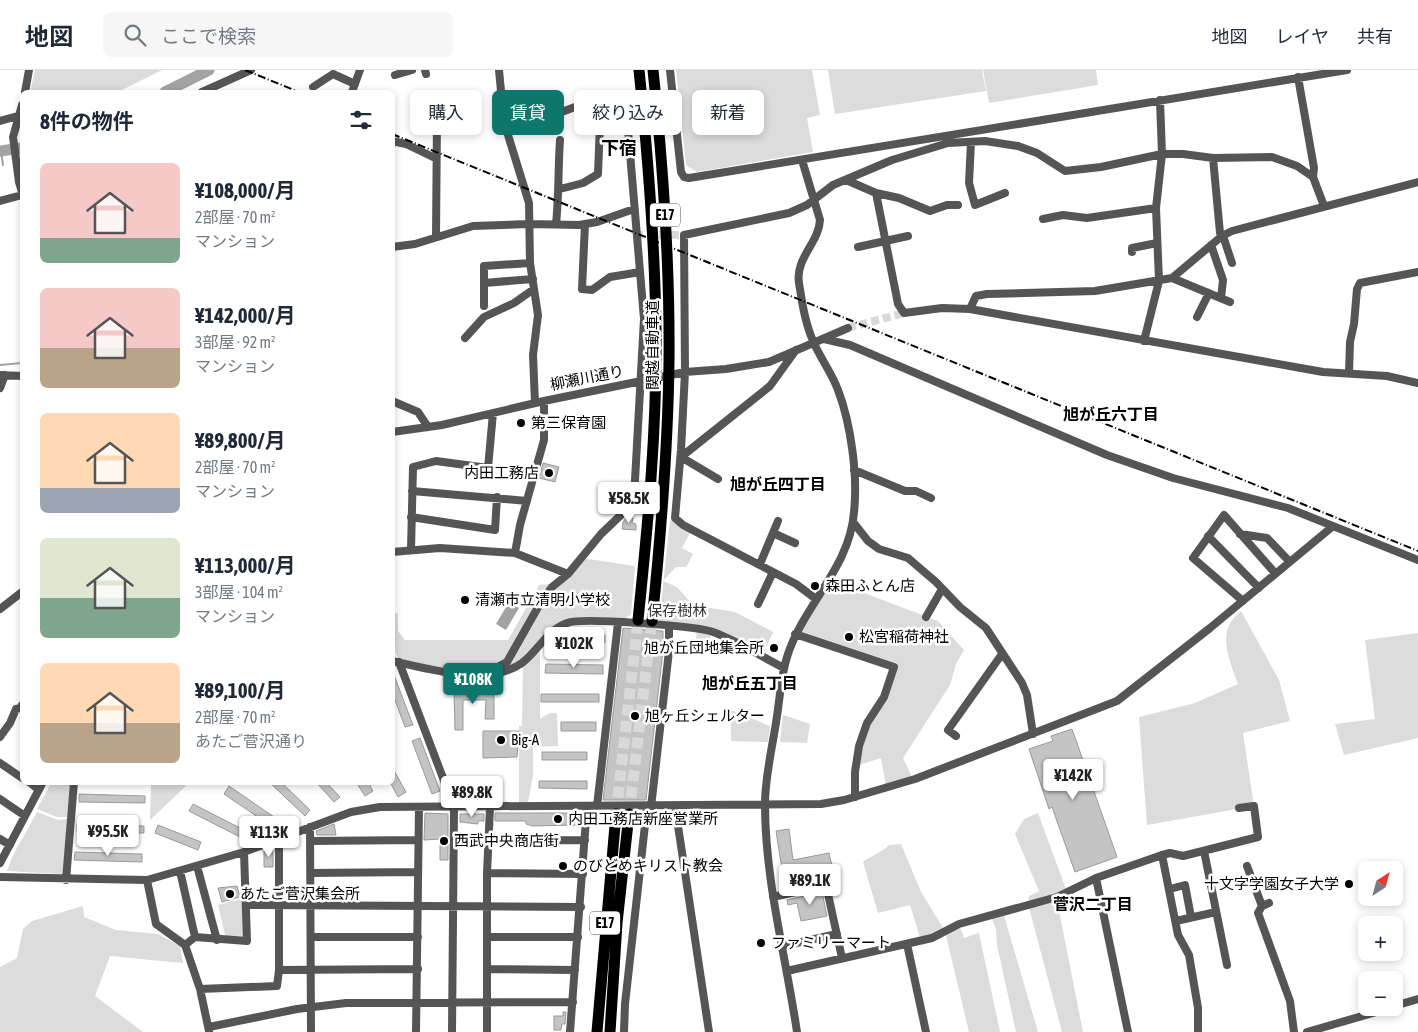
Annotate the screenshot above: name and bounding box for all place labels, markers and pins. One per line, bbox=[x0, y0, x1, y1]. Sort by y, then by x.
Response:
place label: 第三保育園 bbox=[531, 414, 606, 431]
marker: 第三保育園 bbox=[515, 417, 527, 429]
place label: 内田工務店 bbox=[464, 464, 539, 481]
marker: 内田工務店 bbox=[543, 467, 555, 479]
pin: ¥58.5K bbox=[588, 482, 670, 524]
place label: 森田ふとん店 bbox=[825, 577, 915, 594]
marker: 森田ふとん店 bbox=[809, 580, 821, 592]
place label: 清瀬市立清明小学校 bbox=[475, 591, 610, 608]
marker: 清瀬市立清明小学校 bbox=[459, 594, 471, 606]
pin: ¥102K bbox=[539, 626, 609, 669]
place label: 松宮稲荷神社 bbox=[859, 628, 949, 645]
marker: 松宮稲荷神社 bbox=[843, 631, 855, 643]
place label: 旭が丘団地集会所 bbox=[644, 639, 764, 656]
marker: 旭が丘団地集会所 bbox=[768, 642, 780, 654]
pin: ¥108K bbox=[438, 662, 508, 705]
place label: 旭ヶ丘シェルター bbox=[645, 707, 765, 724]
marker: 旭ヶ丘シェルター bbox=[629, 710, 641, 722]
place label: Big-A bbox=[511, 731, 540, 748]
marker: Big-A bbox=[495, 734, 507, 746]
pin: ¥142K bbox=[1038, 758, 1108, 801]
pin: ¥89.8K bbox=[431, 776, 513, 818]
place label: 内田工務店新座営業所 bbox=[568, 810, 718, 827]
marker: 内田工務店新座営業所 bbox=[552, 813, 564, 825]
pin: ¥95.5K bbox=[67, 814, 149, 857]
pin: ¥113K bbox=[234, 816, 304, 858]
place label: 西武中央商店街 bbox=[454, 832, 559, 849]
marker: 西武中央商店街 bbox=[438, 835, 450, 847]
place label: のびどめキリスト教会 bbox=[573, 857, 723, 874]
marker: のびどめキリスト教会 bbox=[557, 860, 569, 872]
pin: ¥89.1K bbox=[769, 864, 851, 906]
place label: 十文字学園女子大学 bbox=[1204, 875, 1339, 892]
marker: 十文字学園女子大学 bbox=[1343, 878, 1355, 890]
place label: あたご菅沢集会所 bbox=[240, 885, 360, 902]
marker: あたご菅沢集会所 bbox=[224, 888, 236, 900]
place label: ファミリーマート bbox=[771, 934, 891, 951]
marker: ファミリーマート bbox=[755, 937, 767, 949]

